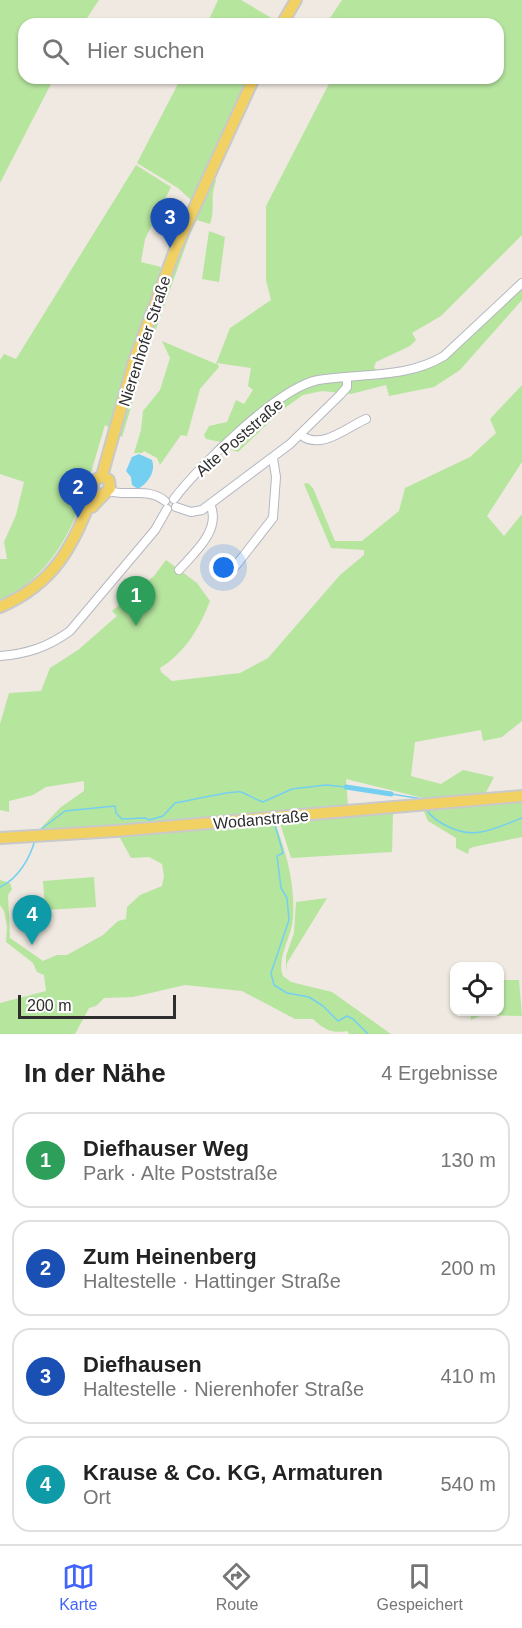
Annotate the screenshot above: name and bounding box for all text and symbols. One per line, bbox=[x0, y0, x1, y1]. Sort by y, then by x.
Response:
search box bbox=[18, 18, 504, 84]
icon: search bbox=[39, 35, 72, 68]
text: Hier suchen bbox=[87, 38, 204, 63]
pin: 3 bbox=[150, 198, 190, 248]
street label: Nierenhofer Straße bbox=[115, 274, 174, 408]
street label: Alte Poststraße bbox=[192, 395, 286, 480]
pin: 2 bbox=[58, 468, 98, 518]
your location bbox=[209, 553, 238, 582]
pin: 1 bbox=[116, 576, 156, 626]
street label: Wodanstraße bbox=[213, 807, 310, 832]
pin: 4 bbox=[12, 896, 51, 945]
map controls bbox=[450, 962, 504, 1016]
button: locate bbox=[450, 962, 504, 1016]
scale bar bbox=[18, 992, 176, 1019]
text: 200 m bbox=[27, 997, 71, 1014]
text: In der Nähe bbox=[24, 1058, 166, 1088]
text: 4 Ergebnisse bbox=[381, 1062, 498, 1084]
text: Diefhauser Weg bbox=[83, 1136, 249, 1161]
text: 1 bbox=[40, 1149, 51, 1171]
text: 130 m bbox=[440, 1149, 496, 1171]
text: Park · Alte Poststraße bbox=[83, 1162, 278, 1184]
text: Zum Heinenberg bbox=[83, 1244, 257, 1269]
text: 2 bbox=[40, 1257, 51, 1279]
text: 200 m bbox=[440, 1257, 496, 1279]
text: Haltestelle · Hattinger Straße bbox=[83, 1270, 341, 1292]
text: Diefhausen bbox=[83, 1352, 202, 1377]
text: 3 bbox=[40, 1365, 51, 1387]
text: 410 m bbox=[440, 1365, 496, 1387]
text: Haltestelle · Nierenhofer Straße bbox=[83, 1378, 364, 1400]
text: Krause & Co. KG, Armaturen bbox=[83, 1460, 383, 1485]
text: 4 bbox=[40, 1473, 51, 1495]
text: 540 m bbox=[440, 1473, 496, 1495]
text: Ort bbox=[83, 1486, 111, 1508]
tab: Karte bbox=[59, 1560, 97, 1614]
tab: Route bbox=[216, 1560, 258, 1614]
tab: Gespeichert bbox=[377, 1560, 463, 1614]

